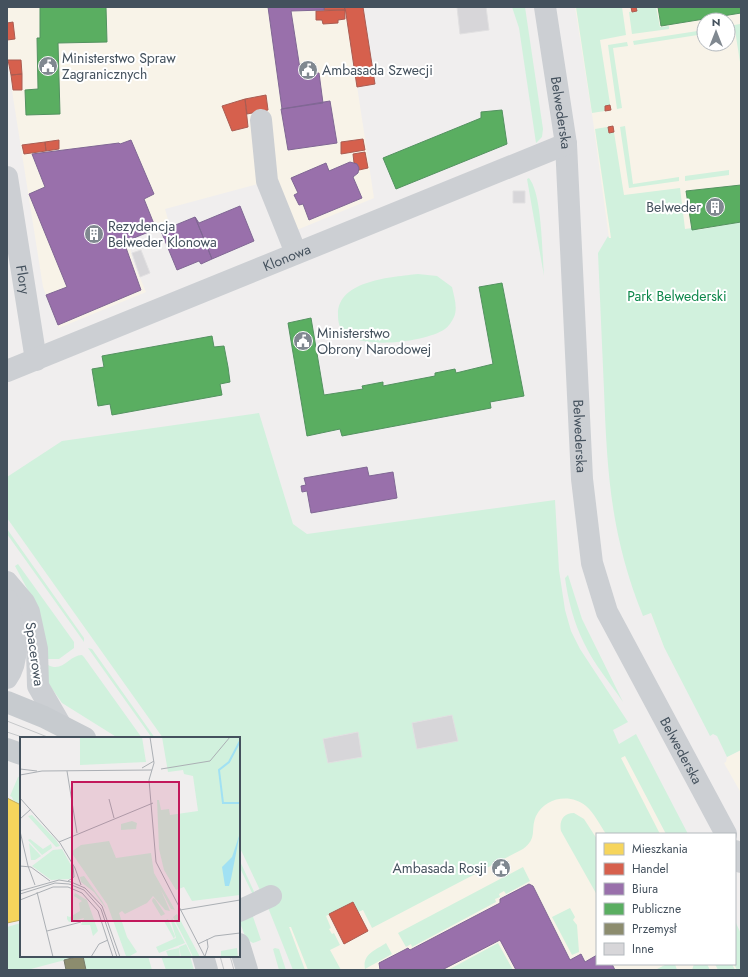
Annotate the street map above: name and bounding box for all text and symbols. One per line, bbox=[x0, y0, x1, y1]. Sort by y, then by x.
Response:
north arrow bbox=[696, 12, 736, 52]
text: N bbox=[712, 14, 720, 30]
place label: Ministerstwo Spraw Zagranicznych bbox=[62, 48, 176, 84]
public building icon: Ministerstwo Spraw Zagranicznych bbox=[37, 55, 59, 77]
public building icon: Ambasada Szwecji bbox=[297, 59, 319, 81]
place label: Ambasada Szwecji bbox=[322, 60, 433, 80]
street label: Belwederska bbox=[546, 75, 576, 150]
building icon: Belweder bbox=[704, 196, 726, 218]
place label: Belweder bbox=[646, 197, 701, 217]
place label: Rezydencja Belweder Klonowa bbox=[108, 216, 217, 252]
building icon: Rezydencja Belweder Klonowa bbox=[83, 223, 105, 245]
street label: Klonowa bbox=[260, 239, 314, 276]
street label: Flory bbox=[11, 264, 36, 297]
park label: Park Belwederski bbox=[627, 286, 727, 306]
place label: Ministerstwo Obrony Narodowej bbox=[317, 323, 431, 359]
public building icon: Ministerstwo Obrony Narodowej bbox=[292, 330, 314, 352]
street label: Belwederska bbox=[568, 399, 592, 473]
street label: Spacerowa bbox=[21, 621, 49, 687]
street label: Belwederska bbox=[655, 713, 707, 788]
inset map bbox=[20, 737, 240, 957]
legend bbox=[596, 833, 736, 965]
text: Mieszkania bbox=[632, 840, 688, 858]
public building icon: Ambasada Rosji bbox=[490, 857, 512, 879]
place label: Ambasada Rosji bbox=[393, 858, 487, 878]
text: Handel bbox=[632, 860, 668, 878]
text: Biura bbox=[632, 880, 658, 898]
text: Publiczne bbox=[632, 900, 681, 918]
text: Przemysł bbox=[632, 920, 678, 938]
text: Inne bbox=[632, 940, 654, 958]

